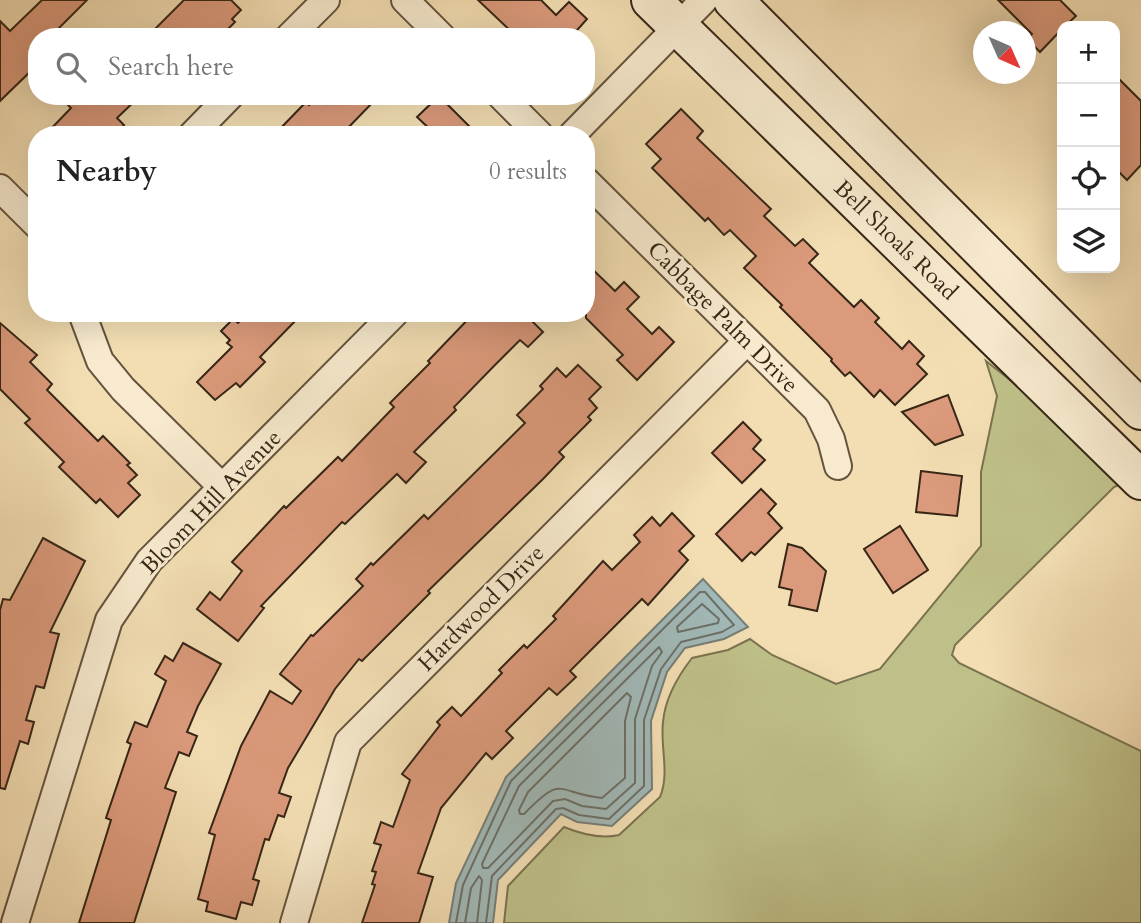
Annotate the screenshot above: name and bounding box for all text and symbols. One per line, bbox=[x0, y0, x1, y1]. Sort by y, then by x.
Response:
north arrow bbox=[973, 21, 1036, 84]
map controls bbox=[1057, 21, 1120, 273]
button: + bbox=[1057, 21, 1120, 84]
search box bbox=[28, 28, 595, 105]
icon: search bbox=[52, 48, 90, 86]
text: Search here bbox=[108, 49, 234, 84]
button: − bbox=[1057, 84, 1120, 147]
button: locate bbox=[1057, 147, 1120, 210]
text: Nearby bbox=[56, 151, 157, 192]
text: 0 results bbox=[489, 156, 567, 187]
street label: Bell Shoals Road bbox=[827, 173, 965, 308]
button: layers bbox=[1057, 210, 1120, 273]
street label: Cabbage Palm Drive bbox=[641, 235, 805, 399]
street label: Bloom Hill Avenue bbox=[134, 423, 288, 581]
street label: Hardwood Drive bbox=[411, 538, 551, 678]

